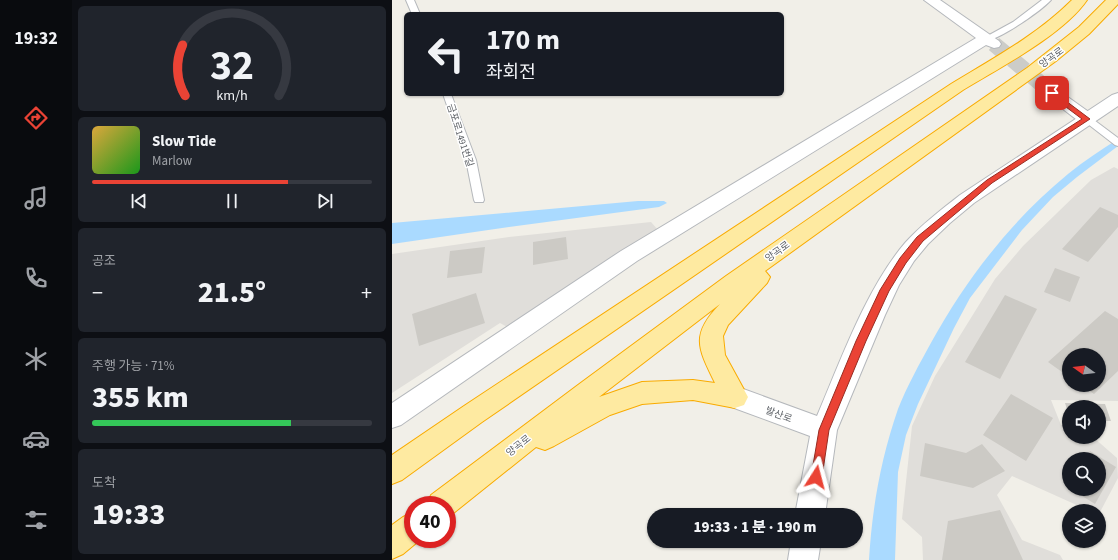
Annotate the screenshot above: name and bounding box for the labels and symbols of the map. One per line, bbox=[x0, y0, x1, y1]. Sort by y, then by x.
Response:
street label: 양곡로 bbox=[1036, 44, 1067, 72]
pin bbox=[1035, 76, 1069, 110]
street label: 금포로1491번길 bbox=[443, 102, 477, 169]
street label: 양곡로 bbox=[762, 238, 793, 266]
north arrow bbox=[1062, 348, 1106, 392]
street label: 발산로 bbox=[763, 404, 794, 426]
street label: 양곡로 bbox=[503, 432, 534, 460]
position arrow bbox=[795, 456, 837, 498]
speed limit sign: 40 bbox=[404, 496, 456, 548]

